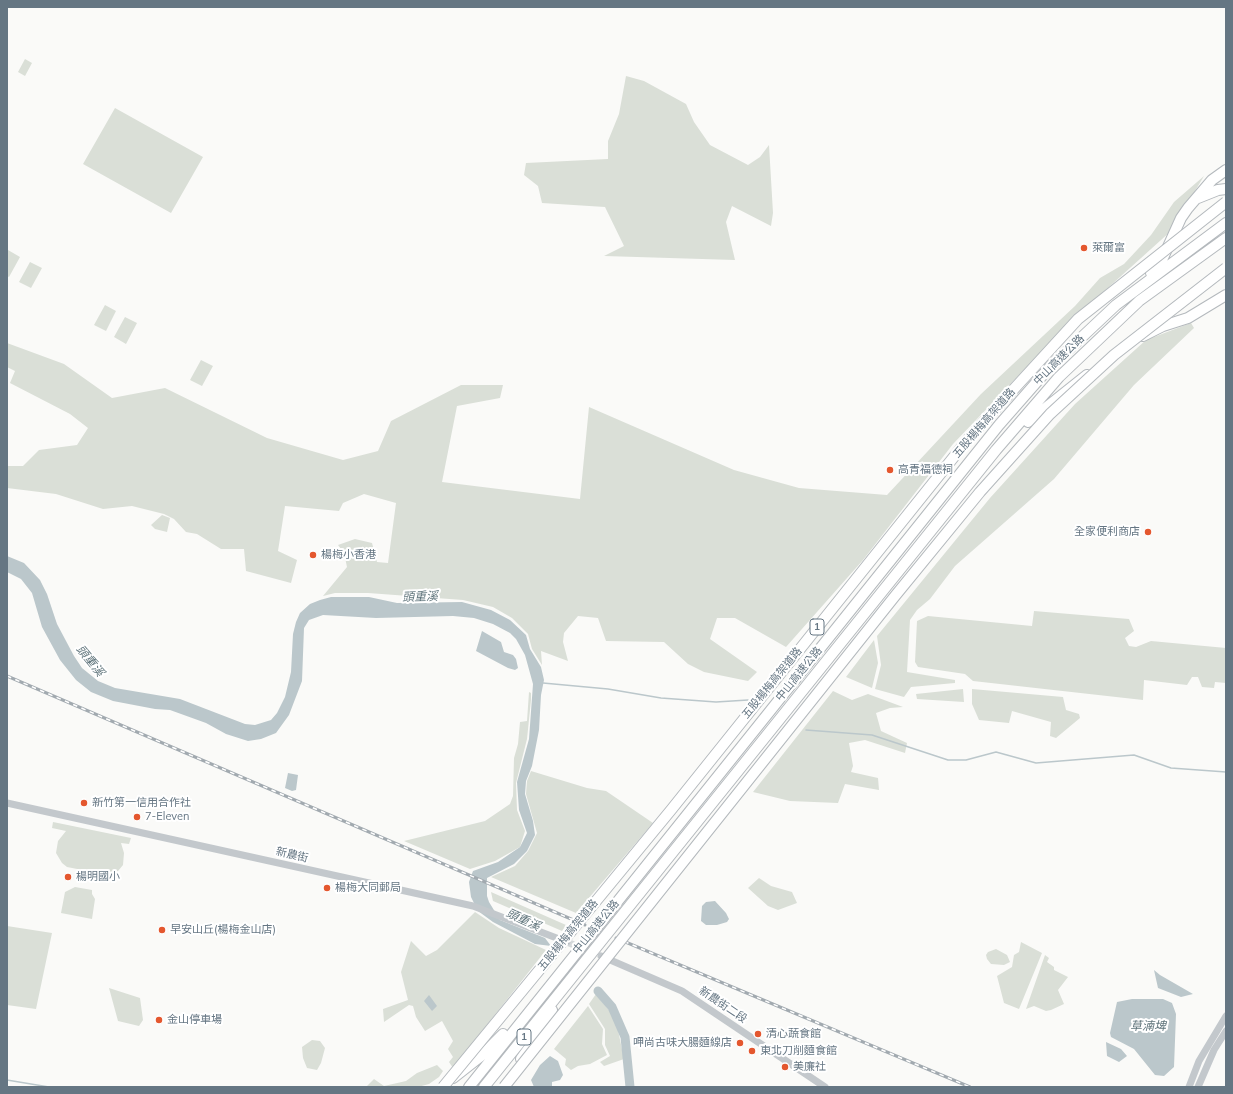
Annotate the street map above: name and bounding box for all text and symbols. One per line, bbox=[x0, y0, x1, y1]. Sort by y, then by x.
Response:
place label: 萊爾富 bbox=[1092, 241, 1125, 255]
marker: 萊爾富 bbox=[1079, 243, 1089, 253]
street label: 中山高速公路 bbox=[1031, 332, 1087, 388]
street label: 五股楊梅高架道路 bbox=[950, 385, 1018, 461]
place label: 高青福德祠 bbox=[898, 463, 953, 477]
marker: 高青福德祠 bbox=[885, 465, 895, 475]
place label: 全家便利商店 bbox=[1074, 525, 1140, 539]
marker: 全家便利商店 bbox=[1143, 527, 1153, 537]
place label: 楊梅小香港 bbox=[321, 548, 376, 562]
marker: 楊梅小香港 bbox=[308, 550, 318, 560]
water label: 頭重溪 bbox=[402, 589, 438, 605]
road number: 1 bbox=[810, 619, 824, 635]
water label: 頭重溪 bbox=[73, 642, 107, 680]
street label: 中山高速公路 bbox=[773, 644, 825, 704]
street label: 五股楊梅高架道路 bbox=[739, 645, 805, 721]
place label: 新竹第一信用合作社 bbox=[92, 796, 191, 810]
marker: 新竹第一信用合作社 bbox=[79, 798, 89, 808]
place label: 7-Eleven bbox=[145, 810, 189, 824]
marker: 7-Eleven bbox=[132, 812, 142, 822]
street label: 新農街 bbox=[274, 845, 310, 865]
place label: 楊明國小 bbox=[76, 870, 120, 884]
marker: 楊明國小 bbox=[63, 872, 73, 882]
place label: 楊梅大同郵局 bbox=[335, 881, 401, 895]
marker: 楊梅大同郵局 bbox=[322, 883, 332, 893]
street label: 五股楊梅高架道路 bbox=[535, 897, 601, 973]
street label: 中山高速公路 bbox=[570, 897, 622, 957]
water label: 頭重溪 bbox=[504, 906, 542, 934]
place label: 早安山丘(楊梅金山店) bbox=[170, 923, 276, 937]
marker: 早安山丘(楊梅金山店) bbox=[157, 925, 167, 935]
street label: 新農街二段 bbox=[697, 984, 749, 1026]
place label: 金山停車場 bbox=[167, 1013, 222, 1027]
marker: 金山停車場 bbox=[154, 1015, 164, 1025]
water label: 草湳埤 bbox=[1130, 1019, 1166, 1033]
place label: 清心蔬食館 bbox=[766, 1027, 821, 1041]
road number: 1 bbox=[517, 1029, 531, 1045]
marker: 清心蔬食館 bbox=[753, 1029, 763, 1039]
place label: 呷尚古味大腸麵線店 bbox=[633, 1036, 732, 1050]
marker: 呷尚古味大腸麵線店 bbox=[735, 1038, 745, 1048]
place label: 東北刀削麵食館 bbox=[760, 1044, 837, 1058]
marker: 東北刀削麵食館 bbox=[747, 1046, 757, 1056]
place label: 美廉社 bbox=[793, 1060, 826, 1074]
marker: 美廉社 bbox=[780, 1062, 790, 1072]

